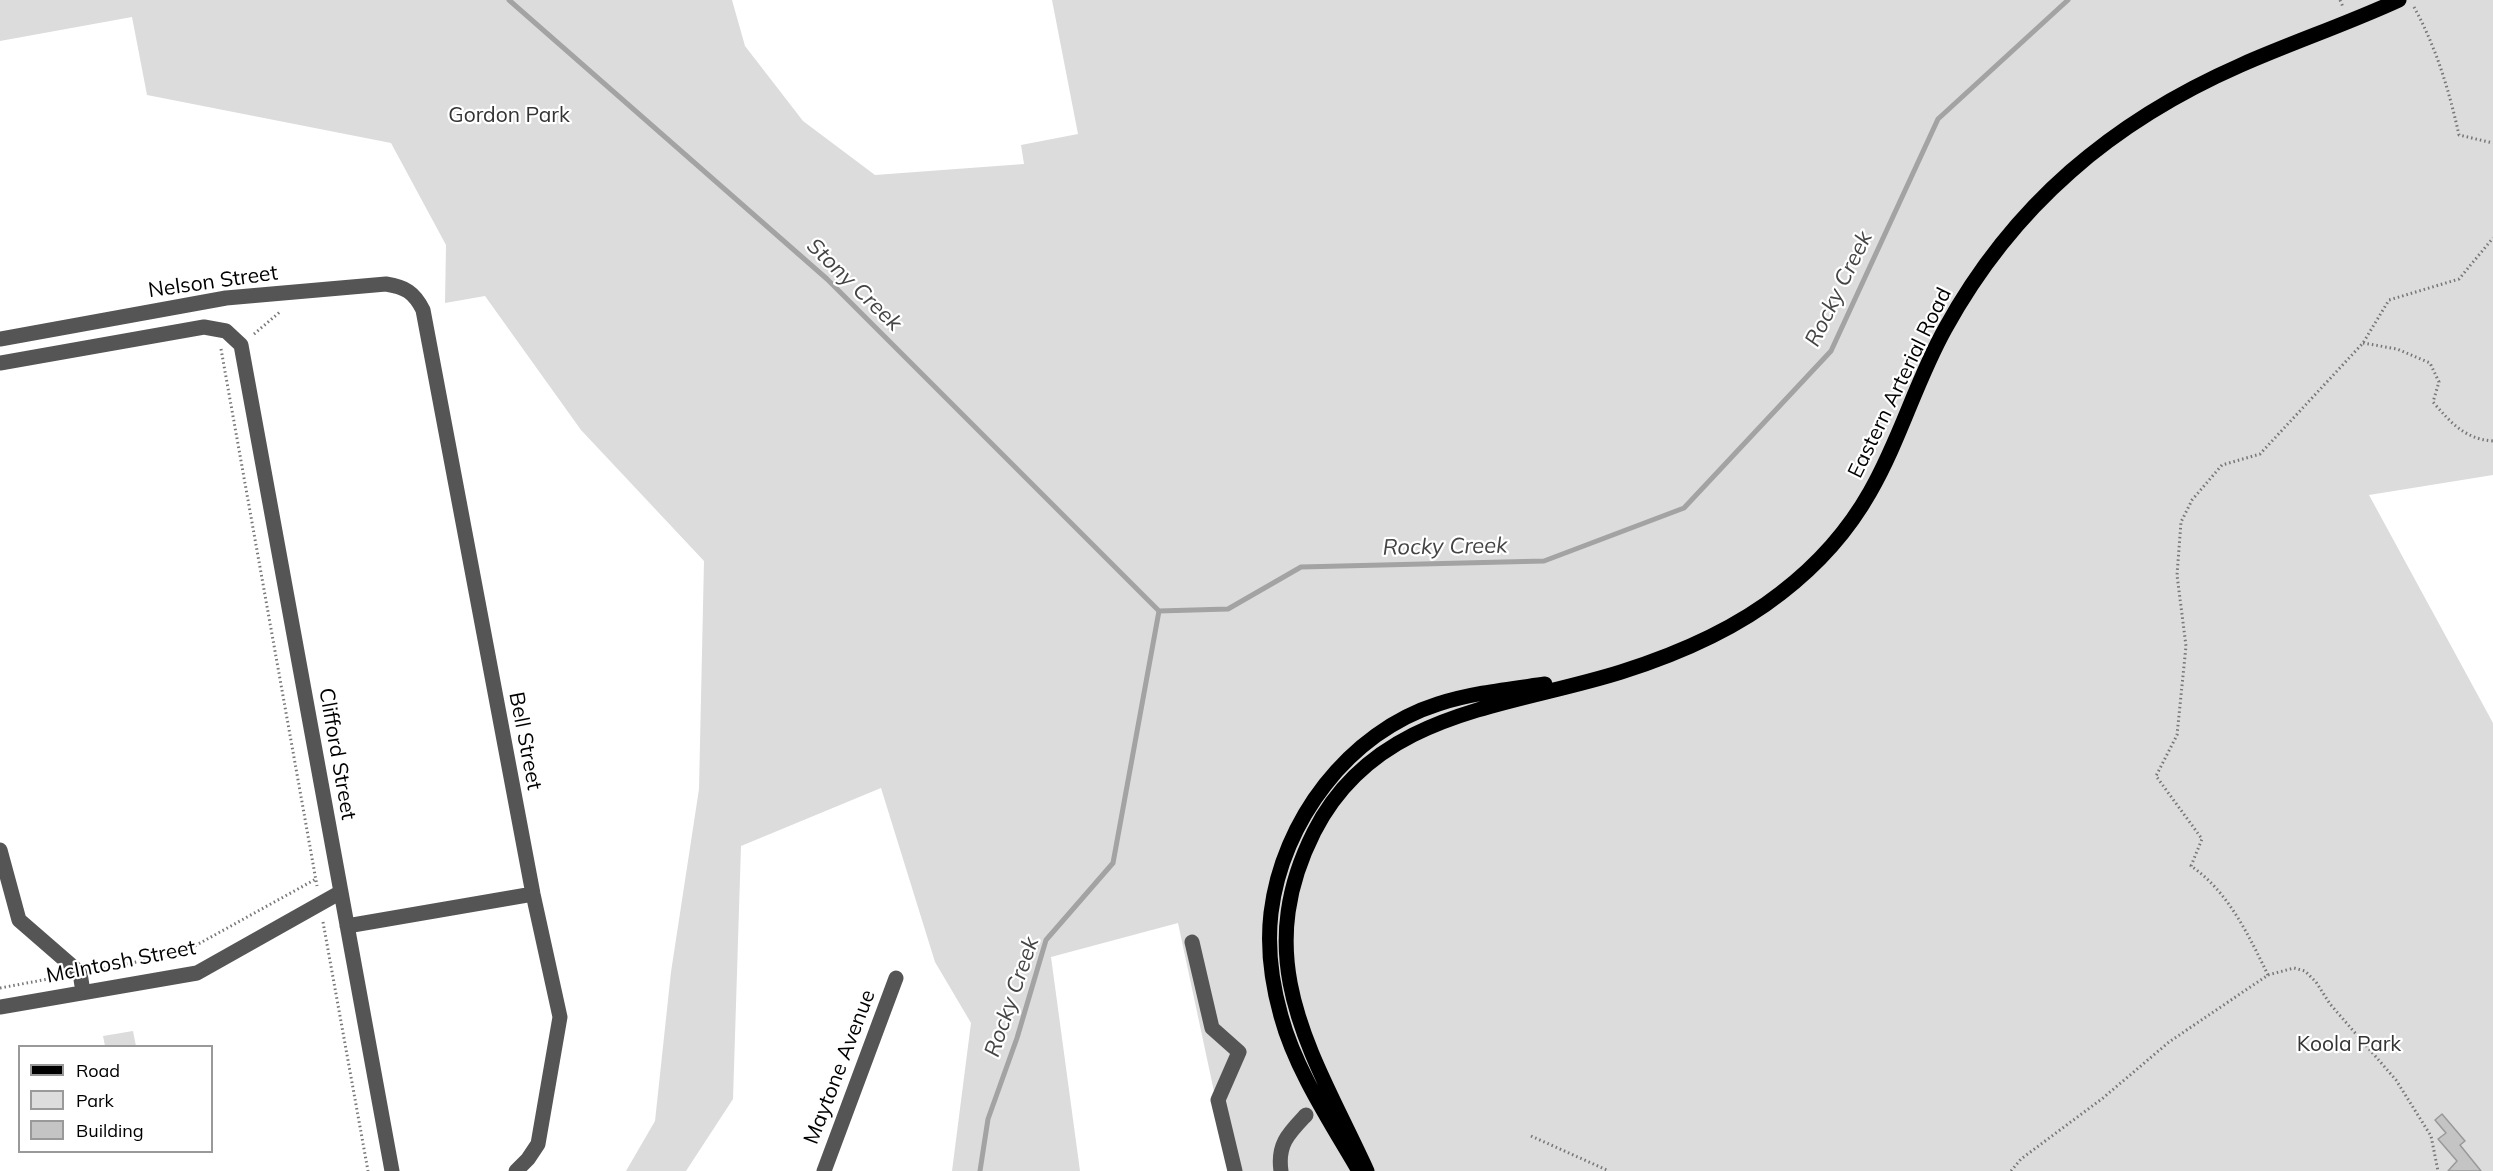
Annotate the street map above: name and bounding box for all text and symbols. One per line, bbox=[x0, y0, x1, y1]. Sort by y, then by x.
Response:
park label: Gordon Park bbox=[448, 103, 570, 129]
water label: Rocky Creek bbox=[1800, 227, 1878, 351]
water label: Stony Creek bbox=[801, 233, 907, 337]
street label: Nelson Street bbox=[147, 260, 279, 304]
street label: Eastern Arterial Road bbox=[1843, 284, 1957, 482]
water label: Rocky Creek bbox=[1382, 533, 1508, 561]
street label: Clifford Street bbox=[313, 686, 361, 822]
street label: Bell Street bbox=[503, 690, 547, 792]
water label: Rocky Creek bbox=[979, 934, 1045, 1060]
street label: McIntosh Street bbox=[44, 935, 198, 989]
street label: Maytone Avenue bbox=[799, 986, 881, 1148]
park label: Koola Park bbox=[2297, 1032, 2401, 1058]
legend bbox=[18, 1045, 213, 1153]
text: Road bbox=[76, 1059, 120, 1082]
text: Park bbox=[76, 1089, 114, 1112]
text: Building bbox=[76, 1119, 144, 1142]

